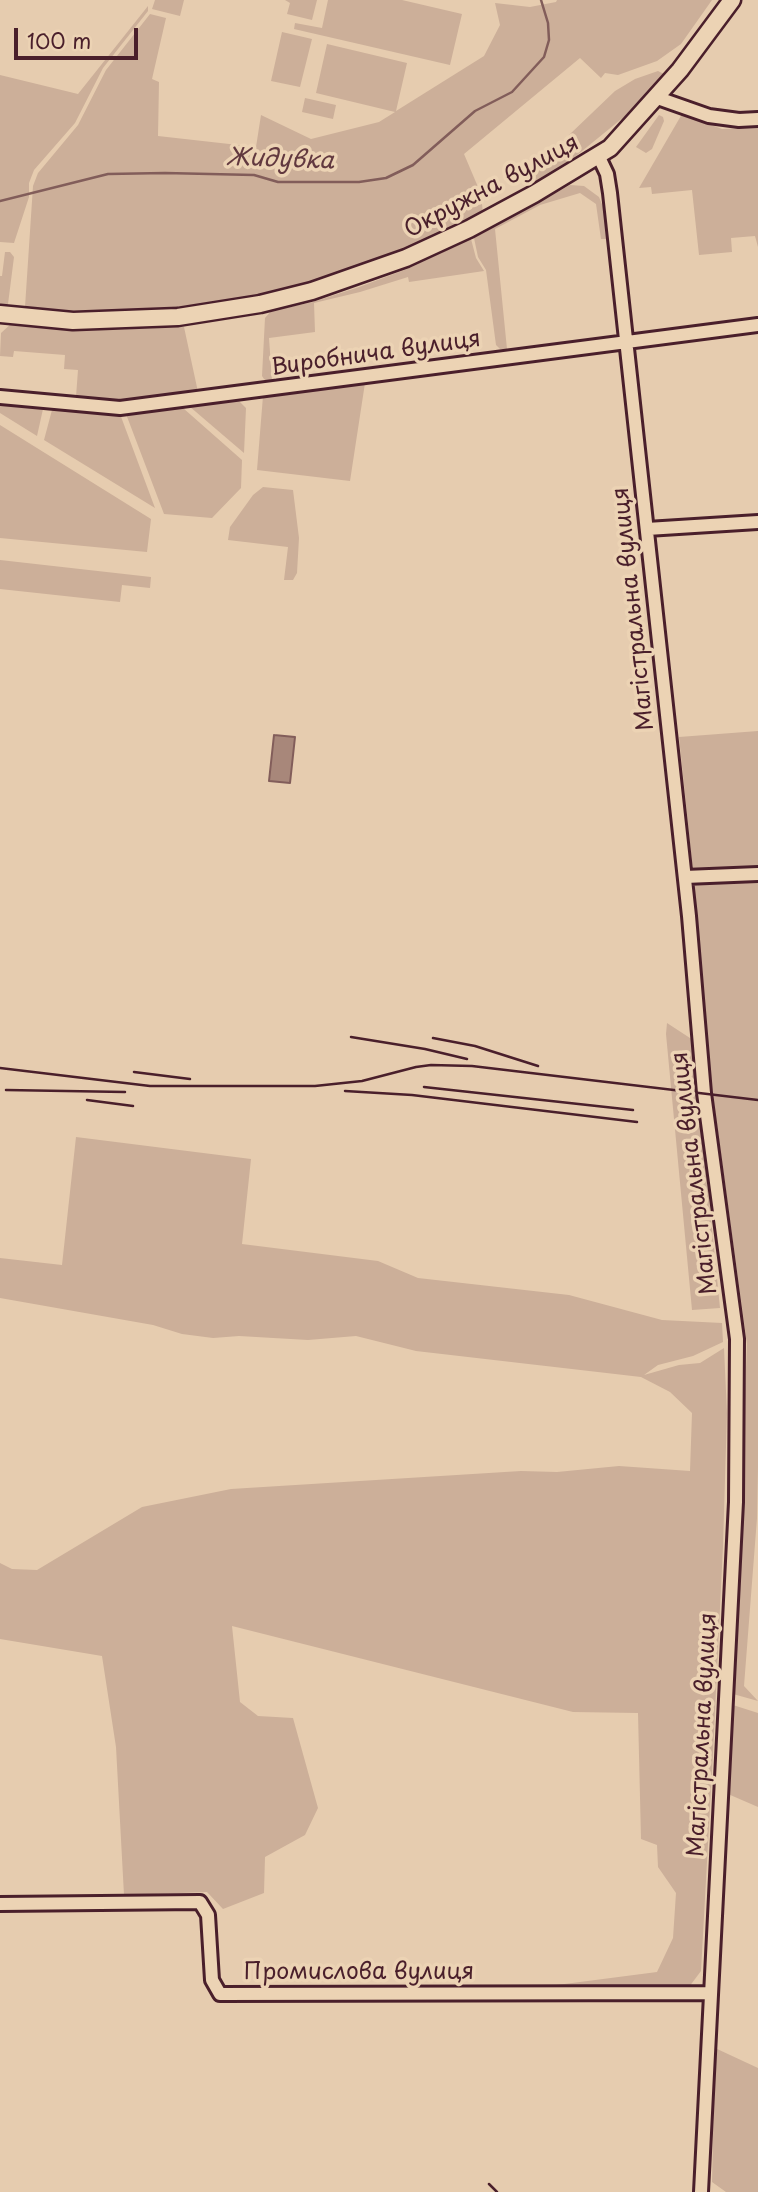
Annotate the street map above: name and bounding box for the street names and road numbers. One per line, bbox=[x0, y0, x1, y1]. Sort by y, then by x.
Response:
street label: Окружна вулиця bbox=[400, 129, 584, 245]
street label: Виробнича вулиця bbox=[269, 326, 483, 382]
street label: Магістральна вулиця bbox=[607, 486, 661, 732]
street label: Магістральна вулиця bbox=[666, 1050, 724, 1296]
street label: Магістральна вулиця bbox=[683, 1612, 723, 1858]
street label: Промислова вулиця bbox=[244, 1959, 474, 1987]

